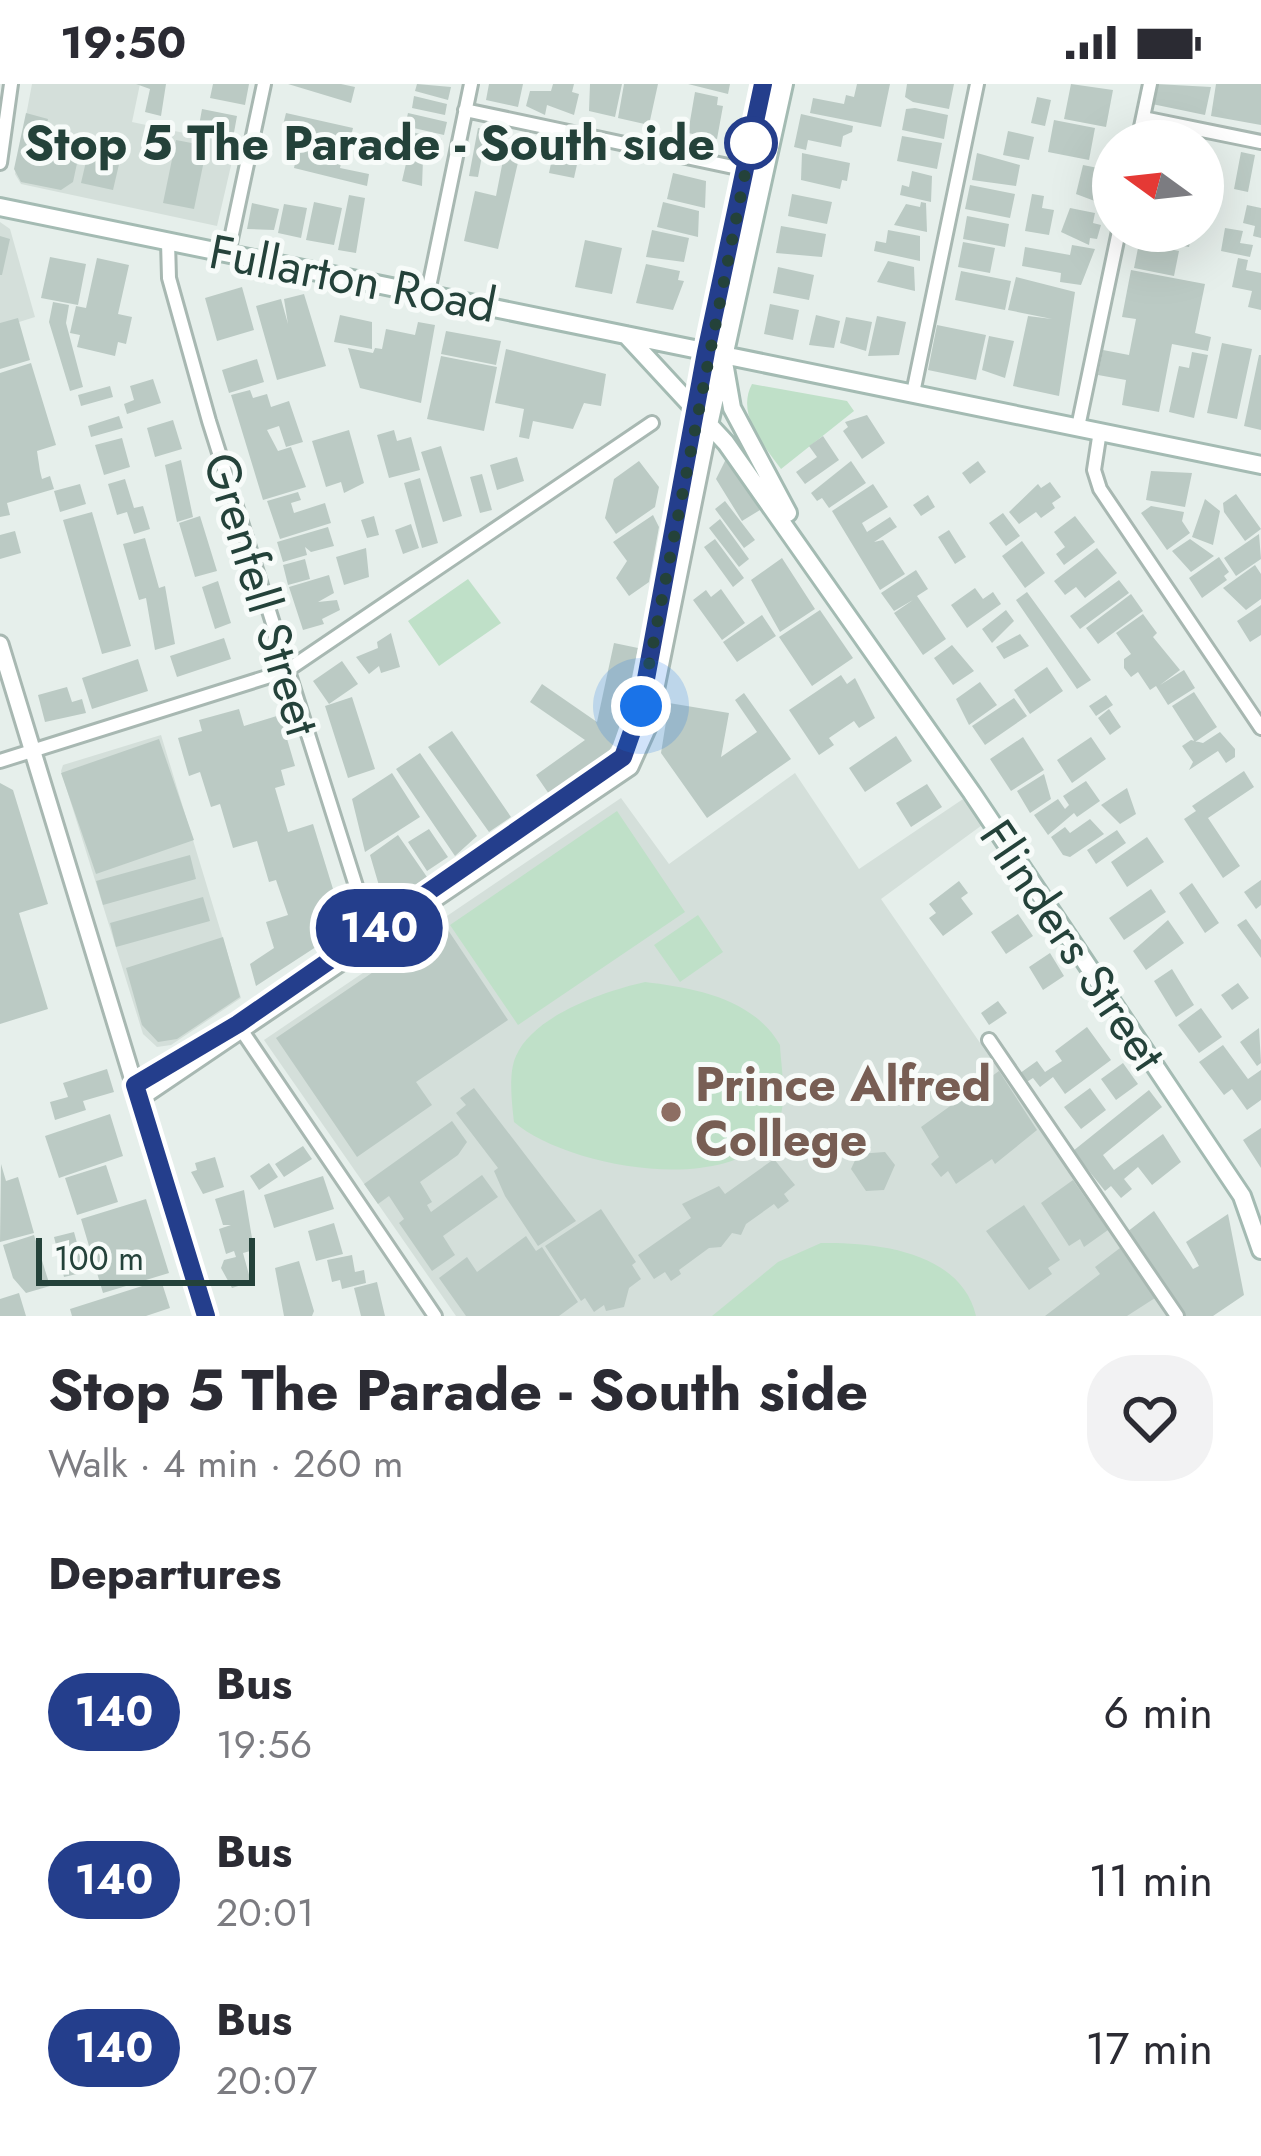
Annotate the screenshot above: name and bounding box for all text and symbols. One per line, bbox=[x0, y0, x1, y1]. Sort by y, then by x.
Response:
text: 19:50 bbox=[60, 10, 186, 75]
place label: Stop 5 The Parade - South side bbox=[24, 109, 715, 178]
marker: Stop 5 The Parade - South side bbox=[726, 118, 776, 168]
north arrow bbox=[1092, 120, 1224, 252]
map controls bbox=[1092, 120, 1224, 252]
street label: Fullarton Road bbox=[204, 217, 502, 340]
street label: Grenfell Street bbox=[186, 444, 337, 744]
your location bbox=[611, 676, 671, 736]
street label: Flinders Street bbox=[963, 806, 1182, 1085]
line badge: 140 bbox=[310, 889, 448, 967]
text: 140 bbox=[340, 897, 418, 958]
place label: Prince Alfred College bbox=[695, 1050, 991, 1174]
marker: Prince Alfred College bbox=[658, 1099, 684, 1125]
scale bar bbox=[36, 1232, 255, 1285]
text: 100 m bbox=[54, 1235, 144, 1282]
text: Stop 5 The Parade - South side bbox=[48, 1349, 868, 1431]
button: heart bbox=[1087, 1355, 1213, 1481]
text: Walk · 4 min · 260 m bbox=[48, 1435, 403, 1492]
text: Departures bbox=[48, 1541, 282, 1606]
text: Bus bbox=[216, 1651, 292, 1716]
text: 6 min bbox=[1103, 1680, 1213, 1745]
text: 140 bbox=[75, 1681, 153, 1742]
text: 19:56 bbox=[216, 1716, 312, 1773]
text: Bus bbox=[216, 1819, 292, 1884]
text: 11 min bbox=[1089, 1848, 1213, 1913]
text: 140 bbox=[75, 1849, 153, 1910]
text: 20:01 bbox=[216, 1884, 314, 1941]
text: Bus bbox=[216, 1987, 292, 2052]
text: 17 min bbox=[1085, 2016, 1213, 2081]
text: 140 bbox=[75, 2017, 153, 2078]
text: 20:07 bbox=[216, 2052, 317, 2109]

